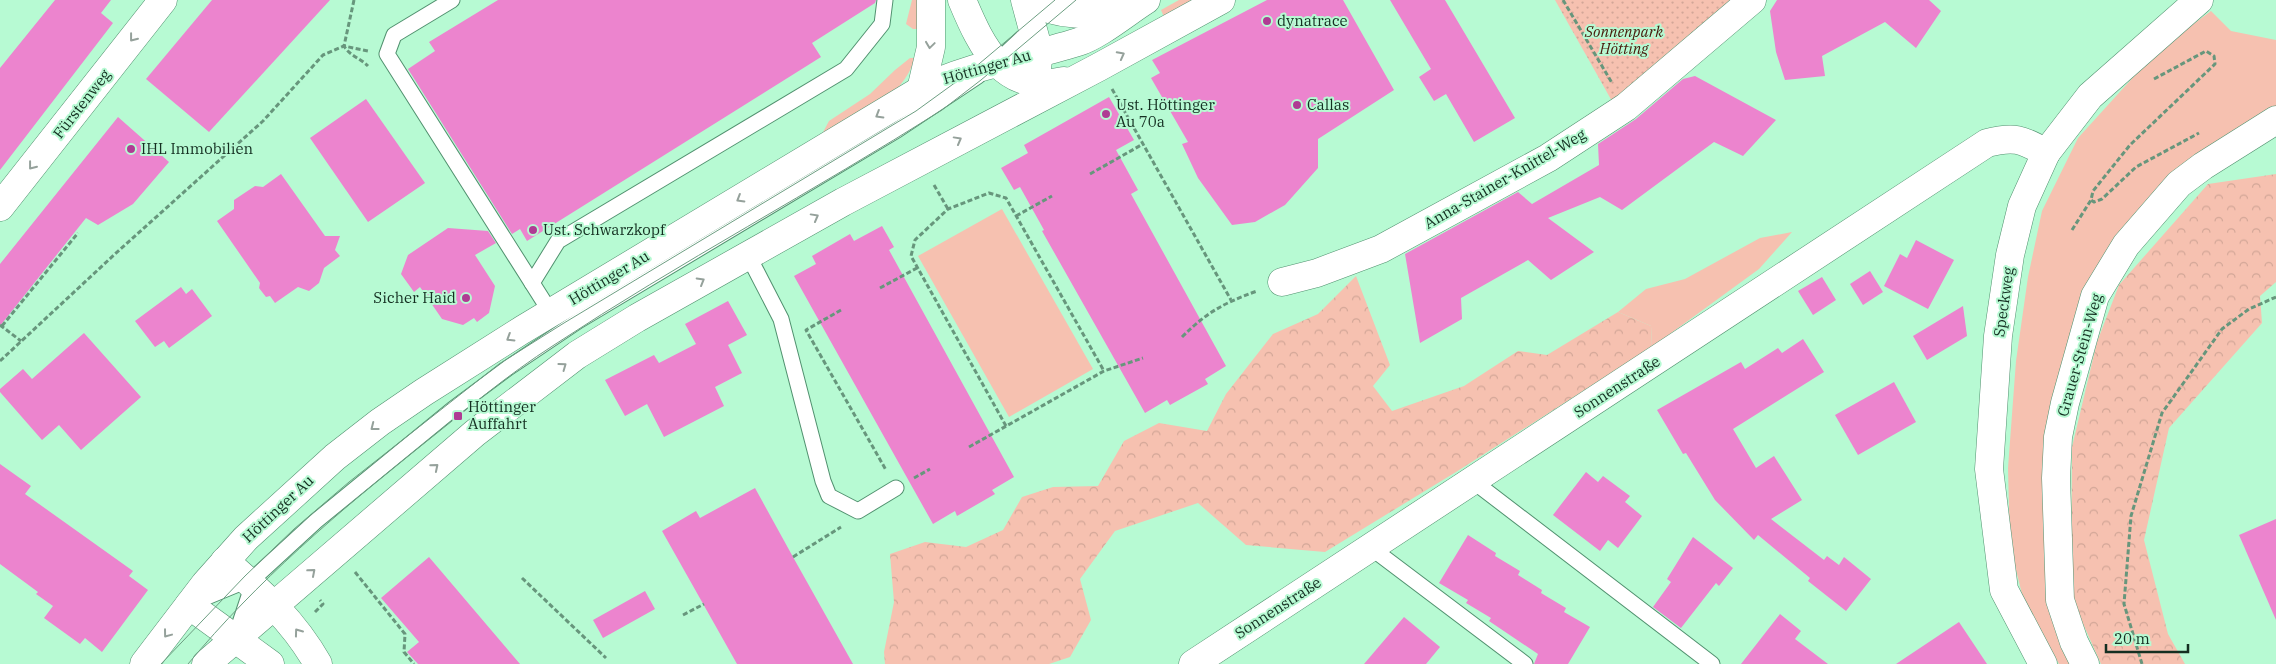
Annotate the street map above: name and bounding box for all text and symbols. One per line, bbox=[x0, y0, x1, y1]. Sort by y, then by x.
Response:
place label: dynatrace bbox=[1277, 11, 1348, 30]
marker: dynatrace bbox=[1261, 15, 1273, 27]
park label: Sonnenpark Hötting bbox=[1584, 22, 1663, 58]
one-way arrow bbox=[130, 32, 138, 41]
one-way arrow bbox=[925, 42, 936, 50]
street label: Höttinger Au bbox=[941, 45, 1033, 88]
one-way arrow bbox=[1116, 52, 1125, 62]
street label: Fürstenweg bbox=[49, 65, 115, 142]
place label: Ust. Höttinger Au 70a bbox=[1116, 95, 1215, 131]
place label: Callas bbox=[1307, 95, 1349, 114]
marker: Callas bbox=[1291, 99, 1303, 111]
one-way arrow bbox=[875, 108, 884, 118]
marker: Ust. Höttinger Au 70a bbox=[1100, 108, 1112, 120]
street label: Anna-Stainer-Knittel-Weg bbox=[1420, 124, 1589, 233]
one-way arrow bbox=[953, 136, 962, 146]
place label: IHL Immobilien bbox=[141, 139, 254, 158]
marker: IHL Immobilien bbox=[125, 143, 137, 155]
one-way arrow bbox=[30, 160, 38, 169]
one-way arrow bbox=[736, 192, 745, 202]
one-way arrow bbox=[810, 214, 819, 224]
place label: Ust. Schwarzkopf bbox=[543, 220, 666, 239]
marker: Ust. Schwarzkopf bbox=[527, 224, 539, 236]
street label: Höttinger Au bbox=[565, 246, 652, 309]
street label: Speckweg bbox=[1989, 266, 2018, 338]
one-way arrow bbox=[696, 278, 705, 288]
place label: Sicher Haid bbox=[373, 288, 456, 307]
street label: Grauer-Stein-Weg bbox=[2053, 291, 2106, 419]
marker: Sicher Haid bbox=[460, 292, 472, 304]
one-way arrow bbox=[506, 332, 515, 341]
street label: Sonnenstraße bbox=[1570, 352, 1663, 422]
one-way arrow bbox=[557, 363, 567, 372]
place label: Höttinger Auffahrt bbox=[468, 397, 536, 433]
marker: Höttinger Auffahrt bbox=[452, 410, 464, 422]
one-way arrow bbox=[370, 421, 380, 430]
one-way arrow bbox=[430, 464, 439, 473]
street label: Höttinger Au bbox=[238, 471, 317, 546]
one-way arrow bbox=[306, 569, 315, 578]
street label: Sonnenstraße bbox=[1231, 573, 1324, 643]
scale bar bbox=[2106, 622, 2188, 654]
one-way arrow bbox=[164, 628, 172, 637]
one-way arrow bbox=[295, 628, 304, 638]
text: 20 m bbox=[2114, 629, 2150, 648]

